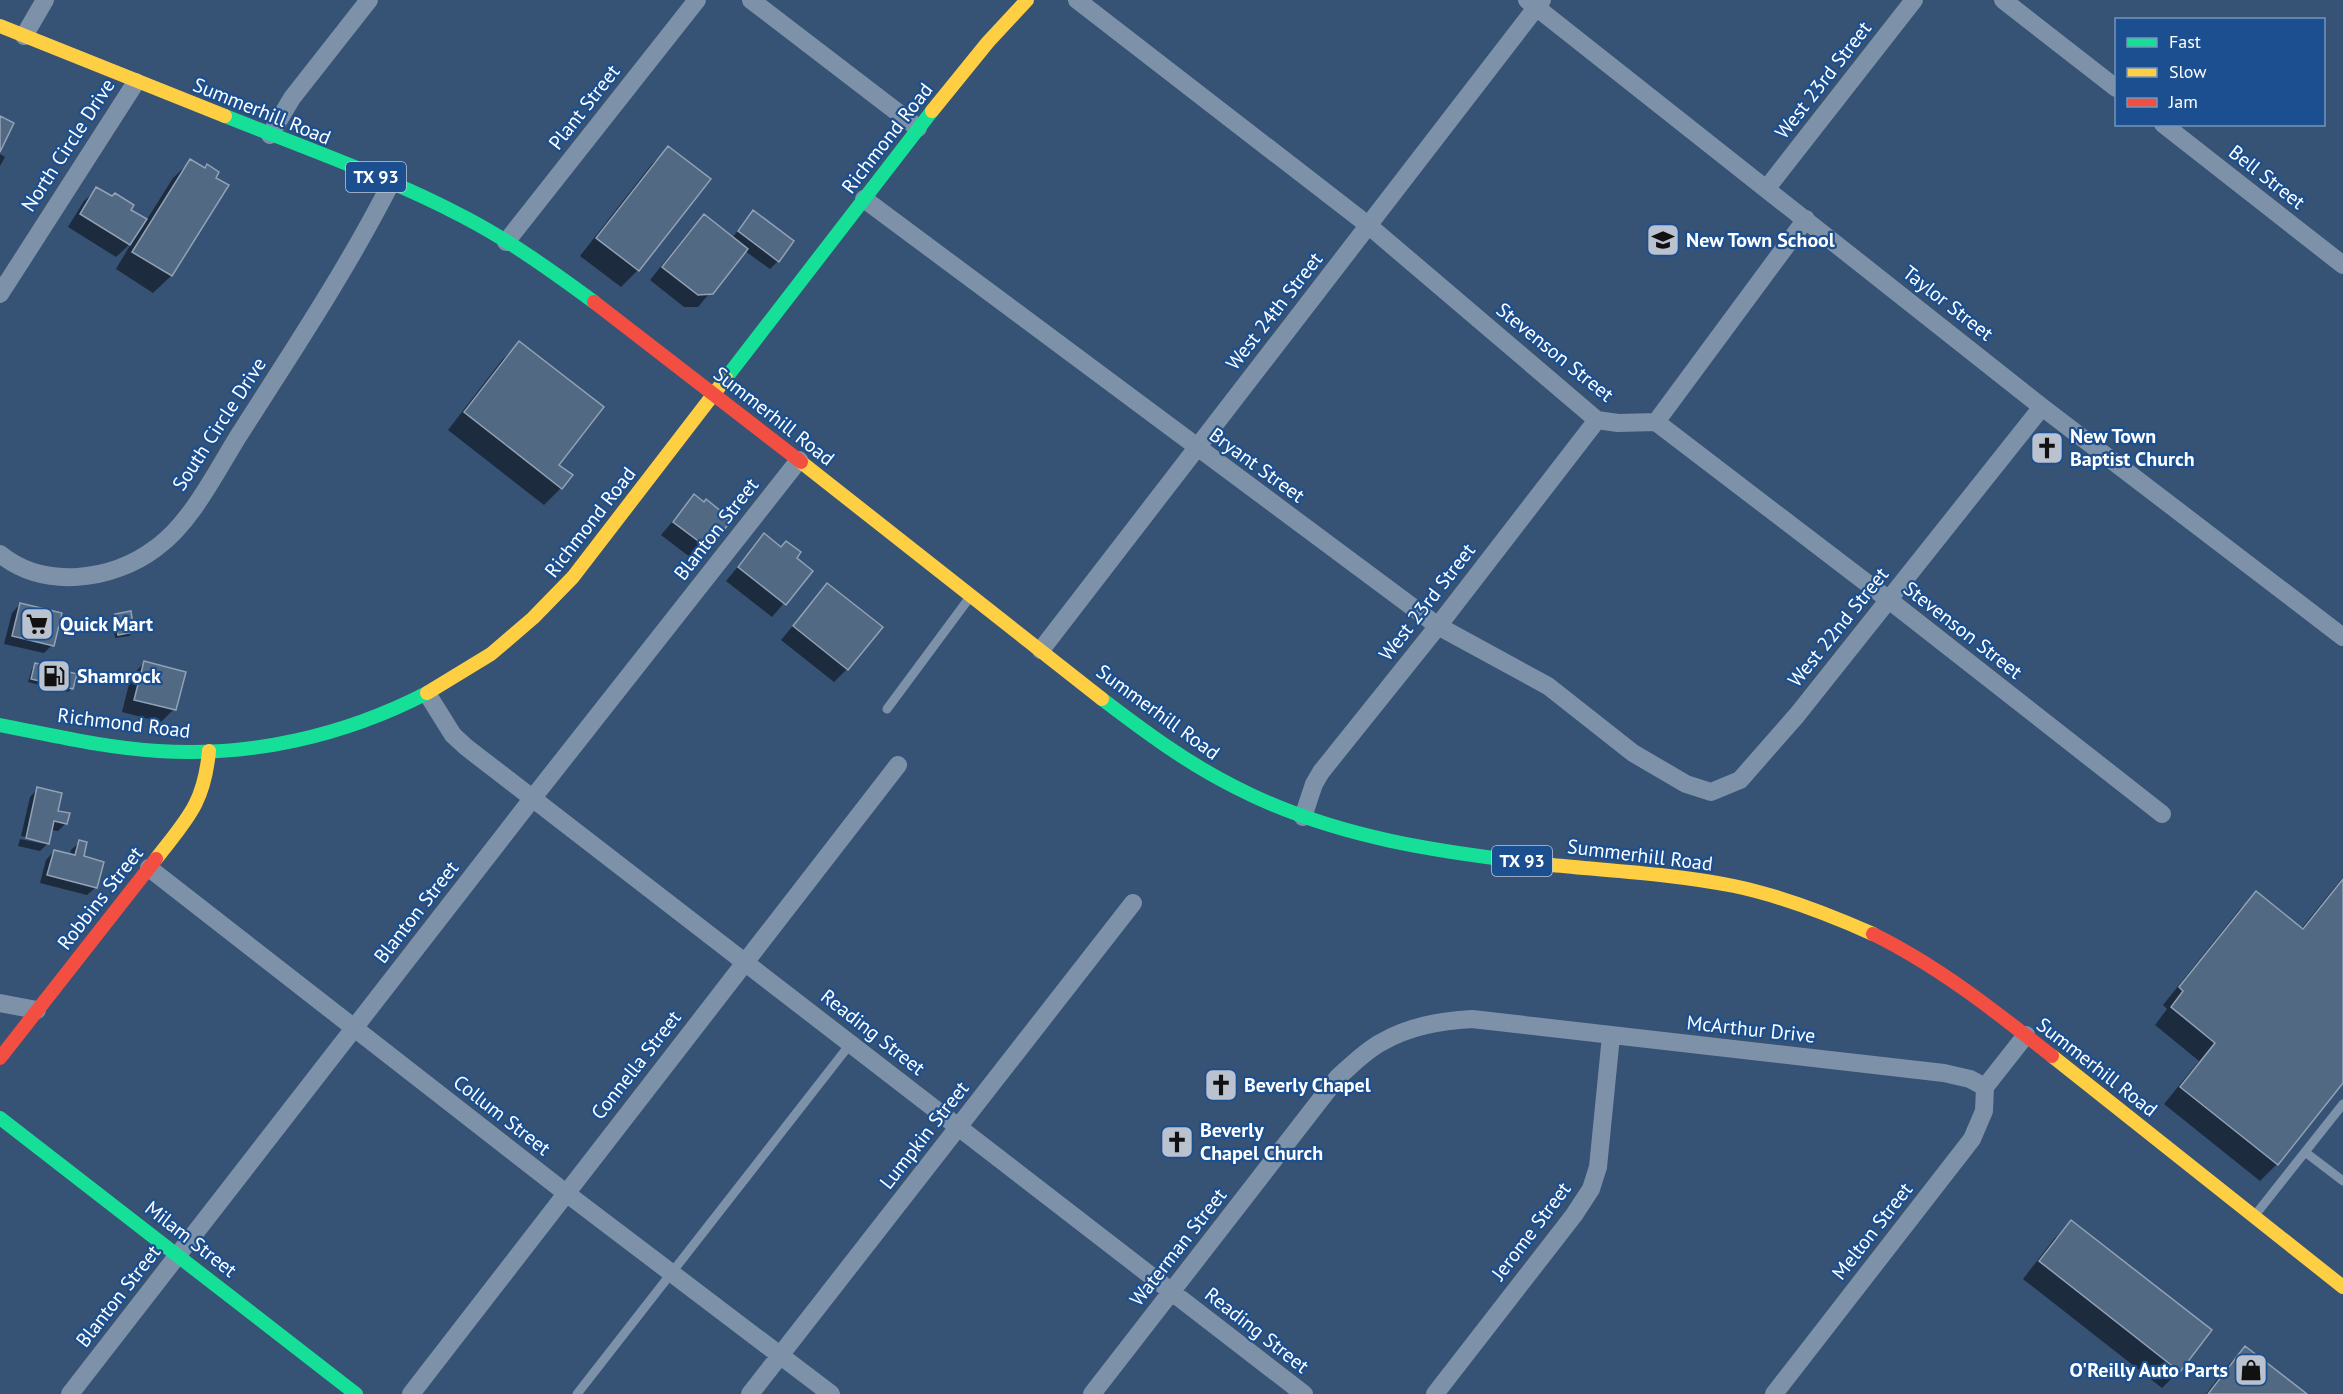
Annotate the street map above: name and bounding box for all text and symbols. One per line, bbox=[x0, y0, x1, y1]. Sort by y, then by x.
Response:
street label: West 23rd Street bbox=[1769, 16, 1877, 144]
legend bbox=[2115, 18, 2325, 126]
text: Fast bbox=[2169, 30, 2201, 53]
street label: Plant Street bbox=[543, 59, 625, 155]
text: Slow bbox=[2169, 60, 2207, 83]
street label: Summerhill Road bbox=[189, 72, 335, 150]
street label: North Circle Drive bbox=[15, 74, 121, 216]
street label: Richmond Road bbox=[836, 77, 938, 199]
text: Jam bbox=[2168, 90, 2198, 113]
street label: Bell Street bbox=[2224, 139, 2311, 215]
road number: TX 93 bbox=[346, 162, 406, 192]
school or university icon: New Town School bbox=[1645, 222, 1681, 258]
place label: New Town School bbox=[1686, 227, 1835, 253]
street label: West 24th Street bbox=[1220, 247, 1328, 375]
street label: Taylor Street bbox=[1897, 260, 1999, 347]
street label: Stevenson Street bbox=[1491, 297, 1619, 408]
street label: South Circle Drive bbox=[166, 352, 272, 496]
street label: Summerhill Road bbox=[708, 361, 840, 471]
street label: Bryant Street bbox=[1204, 422, 1310, 509]
place label: New Town Baptist Church bbox=[2070, 423, 2195, 472]
church icon: New Town Baptist Church bbox=[2029, 430, 2065, 466]
street label: Richmond Road bbox=[539, 461, 641, 583]
street label: Blanton Street bbox=[668, 472, 764, 585]
street label: West 23rd Street bbox=[1373, 538, 1481, 666]
street label: West 22nd Street bbox=[1782, 562, 1894, 692]
street label: Stevenson Street bbox=[1898, 575, 2028, 685]
supermarket icon: Quick Mart bbox=[19, 606, 55, 642]
place label: Quick Mart bbox=[60, 611, 153, 637]
fuel station icon: Shamrock bbox=[36, 658, 72, 694]
street label: Summerhill Road bbox=[1091, 658, 1225, 766]
place label: Shamrock bbox=[77, 663, 161, 689]
street label: Richmond Road bbox=[56, 702, 192, 744]
street label: Summerhill Road bbox=[1566, 833, 1714, 877]
street label: Robbins Street bbox=[51, 841, 149, 955]
road number: TX 93 bbox=[1492, 846, 1552, 876]
street label: Blanton Street bbox=[368, 855, 464, 968]
street label: Reading Street bbox=[816, 983, 931, 1081]
street label: Connella Street bbox=[585, 1005, 687, 1125]
street label: McArthur Drive bbox=[1685, 1009, 1817, 1049]
street label: Summerhill Road bbox=[2031, 1012, 2163, 1122]
church icon: Beverly Chapel bbox=[1203, 1067, 1239, 1103]
street label: Collum Street bbox=[448, 1069, 556, 1161]
place label: Beverly Chapel bbox=[1244, 1072, 1371, 1098]
street label: Lumpkin Street bbox=[874, 1076, 974, 1194]
place label: Beverly Chapel Church bbox=[1200, 1117, 1323, 1166]
church icon: Beverly Chapel Church bbox=[1159, 1124, 1195, 1160]
street label: Jerome Street bbox=[1485, 1177, 1577, 1286]
street label: Melton Street bbox=[1826, 1177, 1918, 1285]
street label: Waterman Street bbox=[1124, 1183, 1232, 1311]
street label: Milam Street bbox=[140, 1195, 242, 1283]
street label: Blanton Street bbox=[70, 1239, 166, 1352]
street label: Reading Street bbox=[1200, 1281, 1315, 1379]
shop icon: O'Reilly Auto Parts bbox=[2233, 1352, 2269, 1388]
place label: O'Reilly Auto Parts bbox=[2069, 1357, 2228, 1383]

